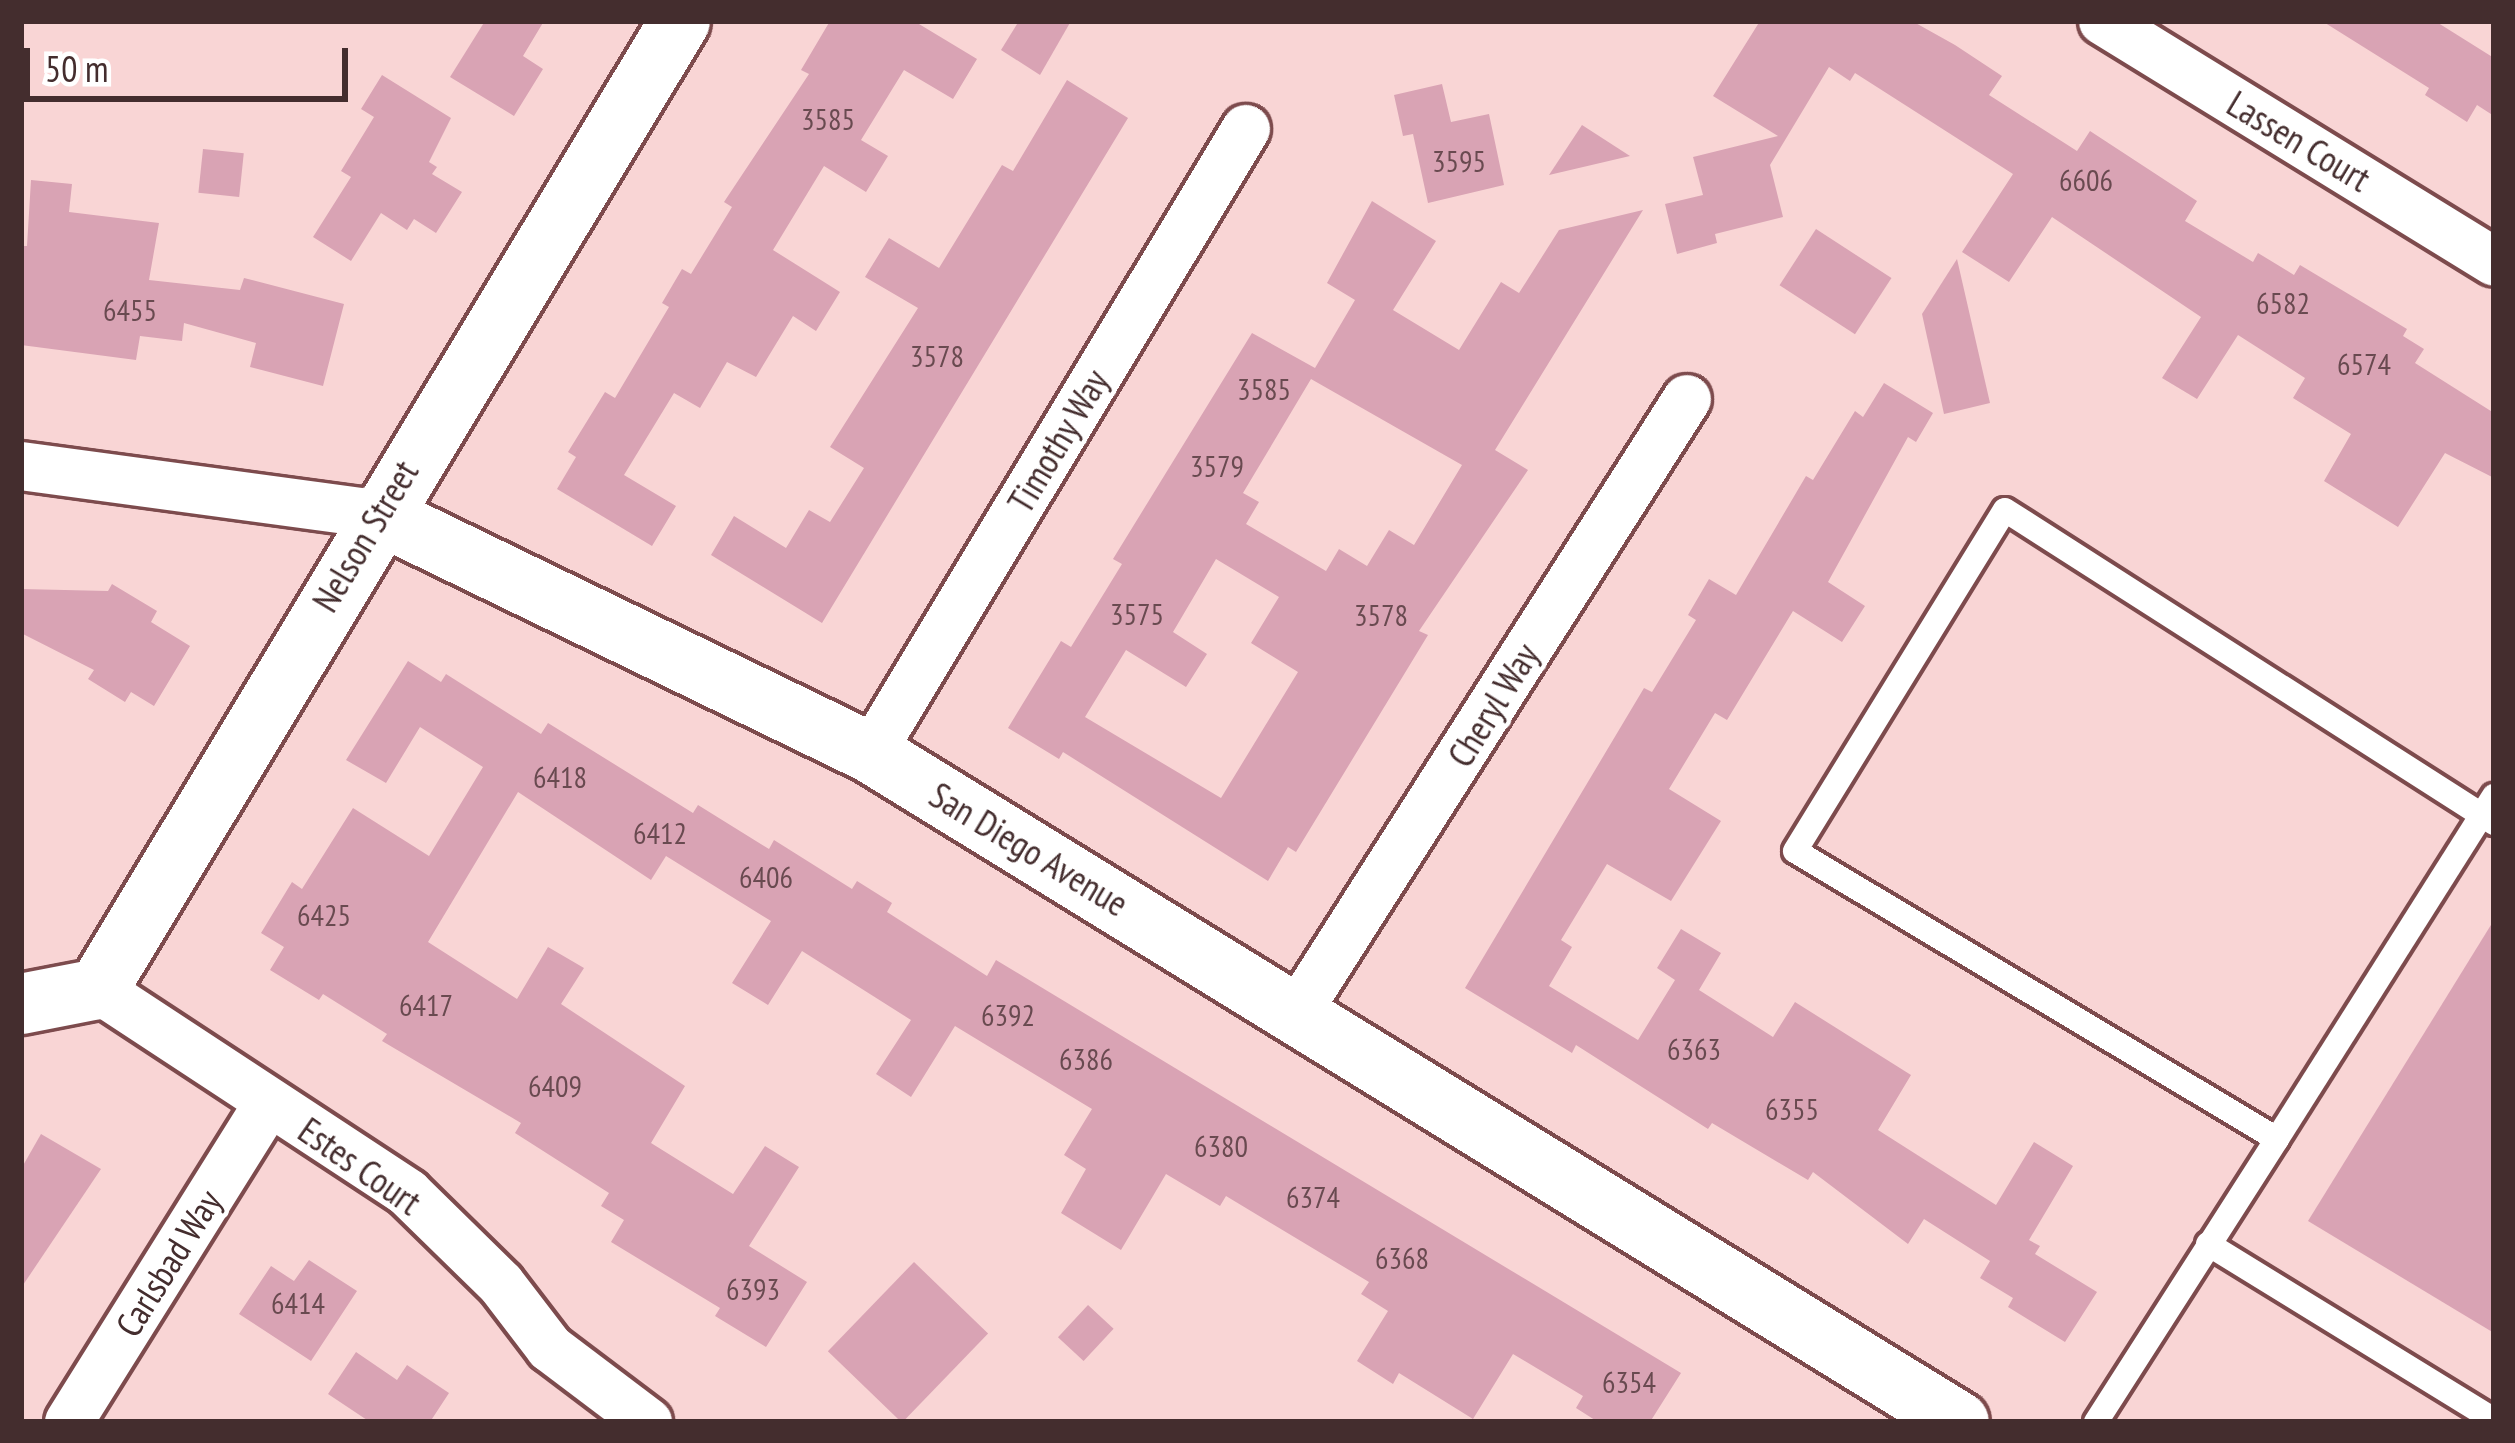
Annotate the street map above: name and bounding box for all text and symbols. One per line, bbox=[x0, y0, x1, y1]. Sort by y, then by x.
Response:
scale bar bbox=[30, 24, 354, 98]
text: 50 m bbox=[45, 45, 108, 92]
street label: Lassen Court bbox=[2220, 82, 2378, 200]
house number: 3585 bbox=[801, 101, 855, 137]
house number: 3595 bbox=[1432, 143, 1486, 179]
house number: 6606 bbox=[2059, 162, 2113, 198]
house number: 6582 bbox=[2256, 285, 2310, 321]
house number: 6455 bbox=[103, 292, 157, 328]
house number: 3578 bbox=[910, 338, 964, 374]
house number: 6574 bbox=[2337, 346, 2391, 382]
street label: Timothy Way bbox=[998, 361, 1118, 521]
house number: 3585 bbox=[1237, 371, 1291, 407]
house number: 3579 bbox=[1190, 448, 1244, 484]
street label: Nelson Street bbox=[303, 453, 427, 619]
house number: 3575 bbox=[1110, 596, 1164, 632]
house number: 3578 bbox=[1354, 597, 1408, 633]
street label: Cheryl Way bbox=[1438, 635, 1548, 775]
house number: 6418 bbox=[533, 759, 587, 795]
street label: San Diego Avenue bbox=[922, 773, 1136, 925]
house number: 6412 bbox=[633, 815, 687, 851]
house number: 6406 bbox=[739, 859, 793, 895]
house number: 6425 bbox=[297, 897, 351, 933]
house number: 6417 bbox=[399, 987, 453, 1023]
house number: 6392 bbox=[981, 997, 1035, 1033]
house number: 6363 bbox=[1667, 1031, 1721, 1067]
house number: 6386 bbox=[1059, 1041, 1113, 1077]
house number: 6409 bbox=[528, 1068, 582, 1104]
house number: 6355 bbox=[1765, 1091, 1819, 1127]
street label: Estes Court bbox=[291, 1108, 429, 1224]
house number: 6380 bbox=[1194, 1128, 1248, 1164]
house number: 6374 bbox=[1286, 1179, 1340, 1215]
street label: Carlsbad Way bbox=[106, 1182, 230, 1344]
house number: 6368 bbox=[1375, 1240, 1429, 1276]
house number: 6393 bbox=[726, 1271, 780, 1307]
house number: 6414 bbox=[271, 1285, 325, 1321]
house number: 6354 bbox=[1602, 1364, 1656, 1400]

